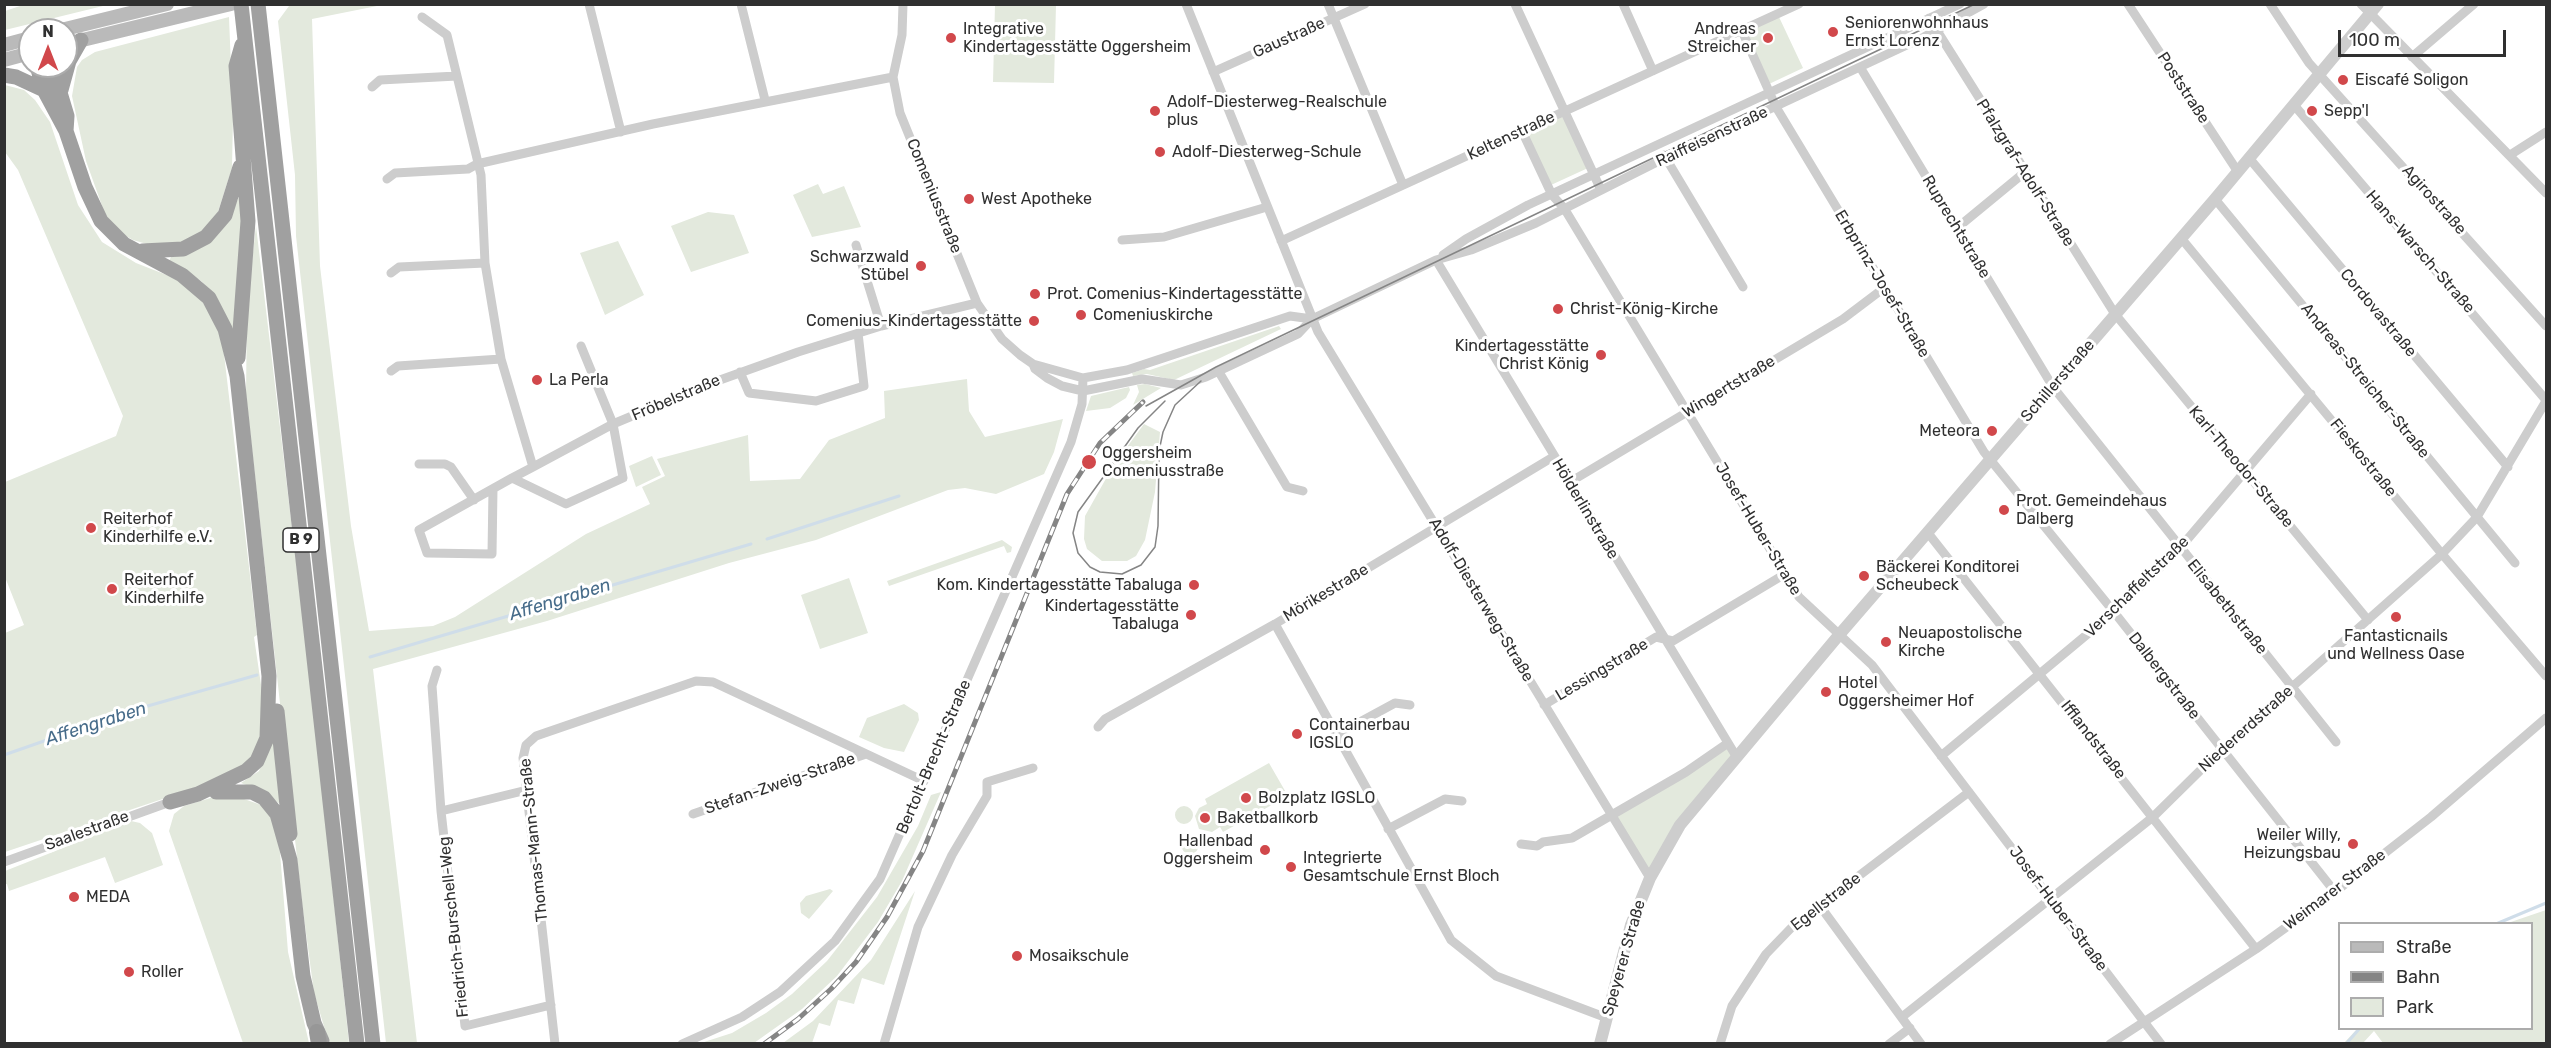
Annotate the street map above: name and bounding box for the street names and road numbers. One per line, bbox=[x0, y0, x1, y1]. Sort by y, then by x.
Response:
street label: Gaustraße bbox=[1250, 14, 1328, 62]
street label: Poststraße bbox=[2153, 49, 2213, 127]
street label: Pfalzgraf-Adolf-Straße bbox=[1972, 96, 2078, 250]
street label: Raiffeisenstraße bbox=[1653, 103, 1771, 171]
street label: Keltenstraße bbox=[1464, 107, 1558, 165]
street label: Comeniusstraße bbox=[902, 136, 966, 256]
street label: Agirostraße bbox=[2398, 161, 2470, 239]
street label: Ruprechtstraße bbox=[1918, 172, 1994, 282]
street label: Hans-Warsch-Straße bbox=[2361, 187, 2479, 317]
street label: Erbprinz-Josef-Straße bbox=[1830, 207, 1934, 361]
street label: Cordovastraße bbox=[2336, 265, 2420, 361]
street label: Andreas-Streicher-Straße bbox=[2297, 300, 2433, 462]
street label: Schillerstraße bbox=[2017, 336, 2099, 426]
street label: Wingertstraße bbox=[1679, 352, 1779, 422]
street label: Fröbelstraße bbox=[629, 371, 723, 425]
street label: Karl-Theodor-Straße bbox=[2185, 402, 2297, 532]
street label: Fieskostraße bbox=[2326, 415, 2400, 501]
street label: Hölderlinstraße bbox=[1547, 455, 1623, 563]
street label: Josef-Huber-Straße bbox=[1711, 459, 1805, 599]
street label: Adolf-Diesterweg-Straße bbox=[1424, 515, 1538, 685]
road number: B 9 bbox=[283, 528, 319, 552]
street label: Verschaffeltstraße bbox=[2081, 532, 2193, 642]
street label: Elisabethstraße bbox=[2183, 556, 2271, 658]
street label: Mörikestraße bbox=[1280, 560, 1372, 626]
street label: Dalbergstraße bbox=[2124, 629, 2204, 723]
street label: Lessingstraße bbox=[1552, 635, 1652, 705]
street label: Bertolt-Brecht-Straße bbox=[893, 677, 975, 837]
street label: Niedererdstraße bbox=[2195, 682, 2297, 776]
street label: Ifflandstraße bbox=[2056, 697, 2130, 783]
street label: Stefan-Zweig-Straße bbox=[702, 749, 858, 819]
street label: Thomas-Mann-Straße bbox=[516, 757, 552, 923]
street label: Saalestraße bbox=[42, 807, 132, 855]
street label: Friedrich-Burschell-Weg bbox=[435, 835, 473, 1019]
street label: Josef-Huber-Straße bbox=[2005, 843, 2111, 975]
street label: Weimarer Straße bbox=[2280, 845, 2390, 935]
street label: Egellstraße bbox=[1787, 869, 1865, 935]
street label: Speyerer Straße bbox=[1598, 898, 1650, 1018]

